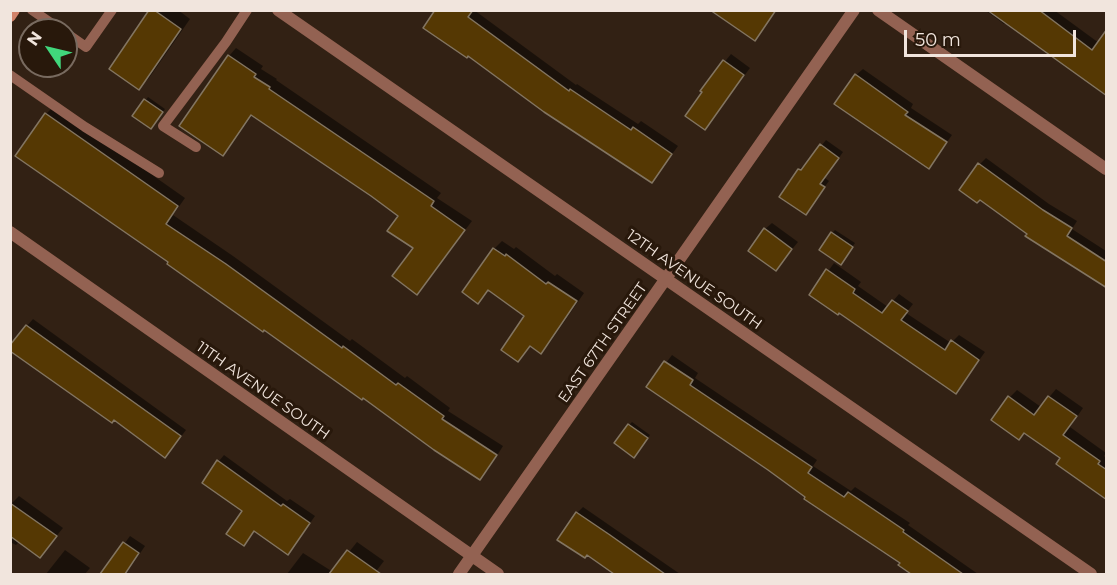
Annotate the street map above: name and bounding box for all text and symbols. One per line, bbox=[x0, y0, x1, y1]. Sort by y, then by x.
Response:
north arrow bbox=[18, 18, 78, 78]
scale bar bbox=[907, 18, 1080, 56]
text: N bbox=[23, 28, 46, 49]
text: 50 m bbox=[915, 29, 961, 51]
street label: 12TH AVENUE SOUTH bbox=[623, 226, 765, 334]
street label: EAST 67TH STREET bbox=[555, 280, 651, 406]
street label: 11TH AVENUE SOUTH bbox=[193, 338, 333, 444]

